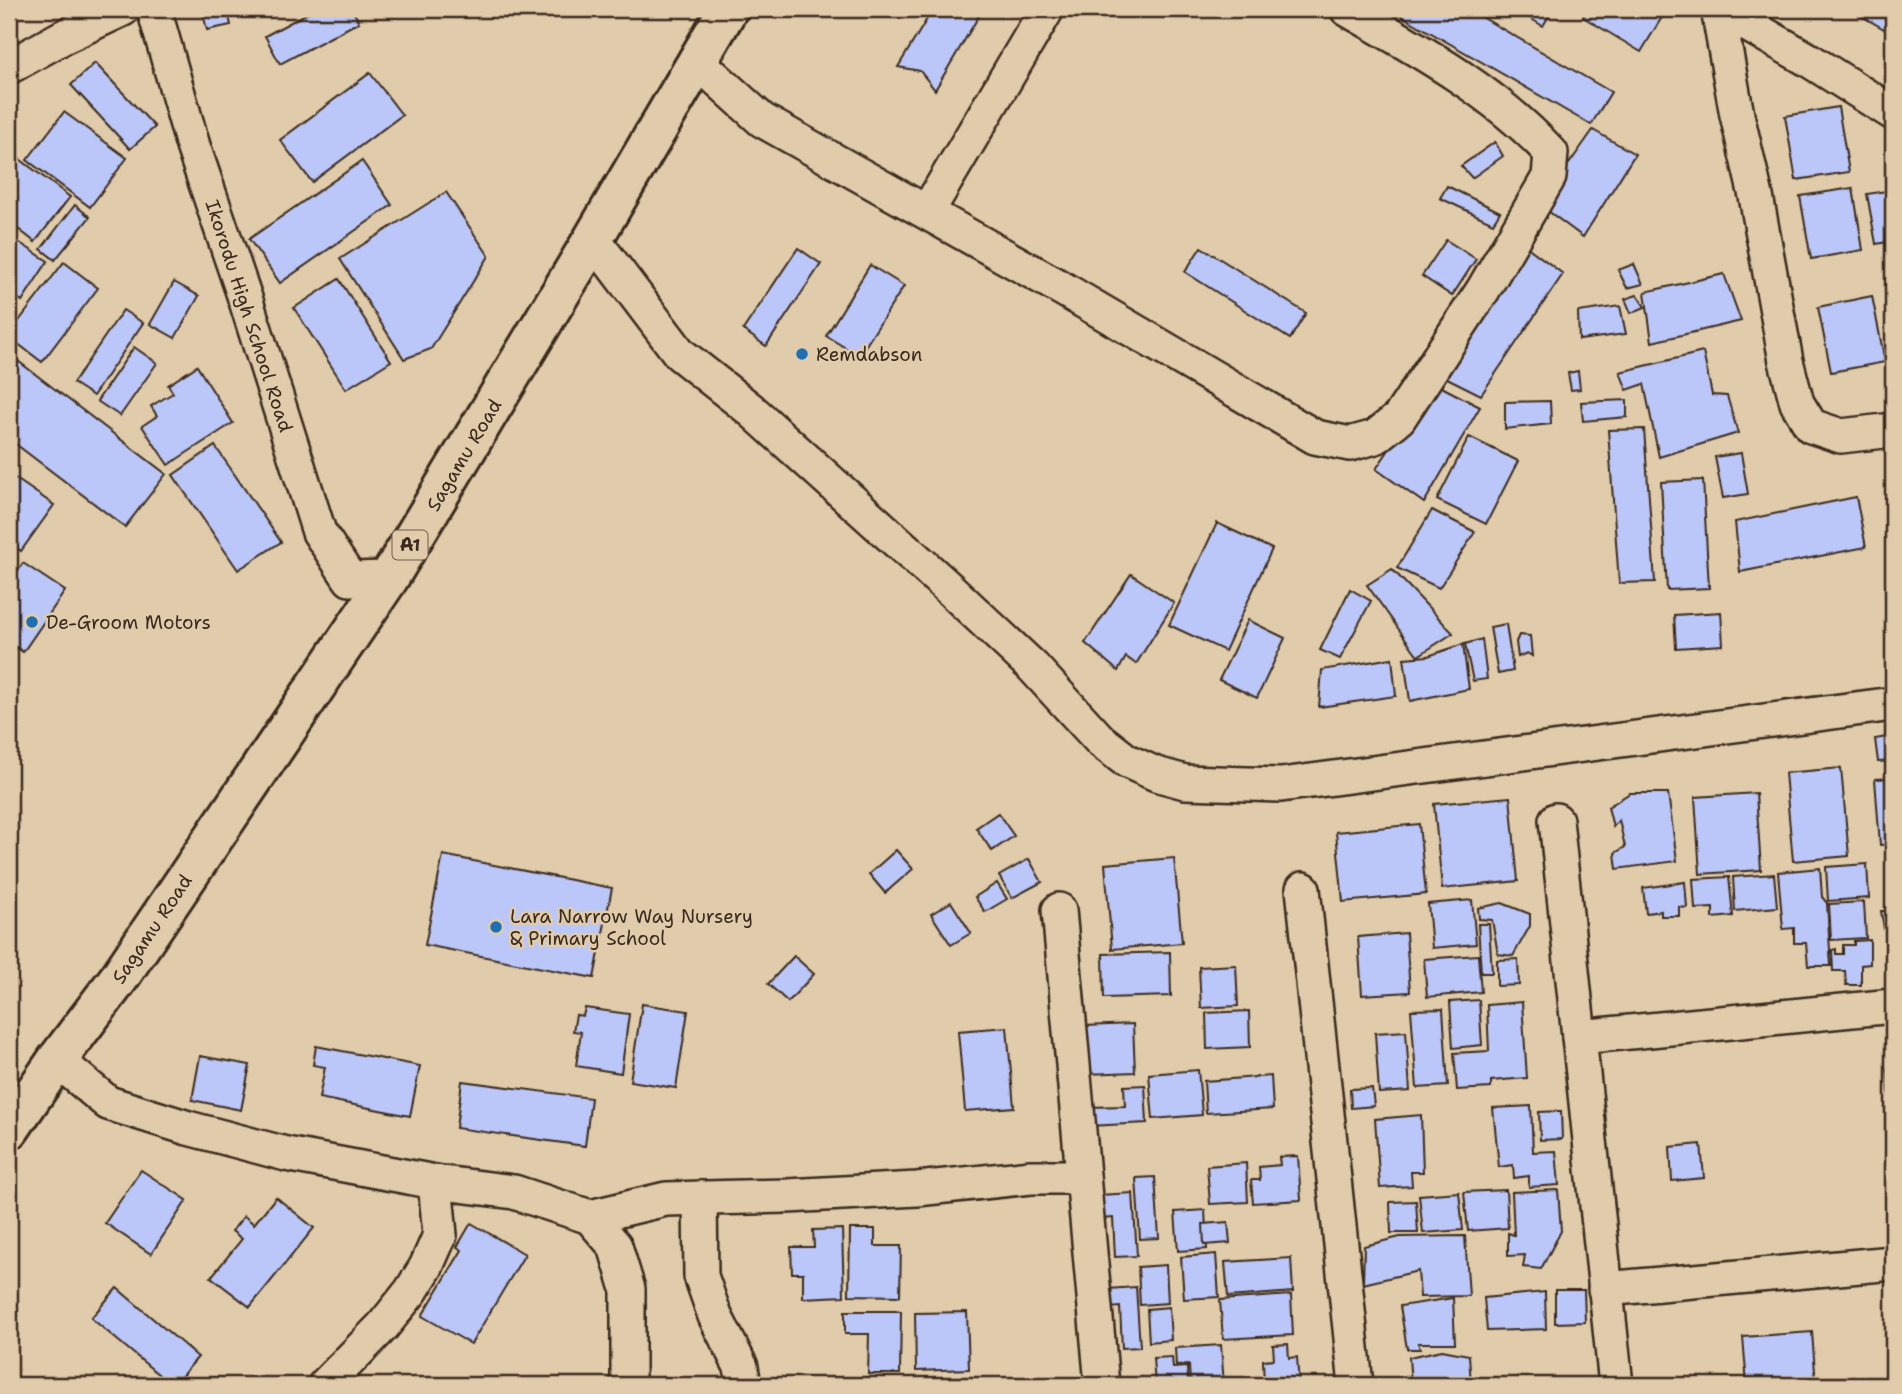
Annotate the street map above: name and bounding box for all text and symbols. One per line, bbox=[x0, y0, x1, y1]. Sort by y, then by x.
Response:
street label: Ikorodu High School Road bbox=[200, 197, 298, 435]
place label: Remdabson bbox=[816, 342, 923, 367]
marker: Remdabson bbox=[794, 346, 810, 362]
street label: Sagamu Road bbox=[421, 394, 507, 516]
road number: A1 bbox=[392, 530, 428, 560]
place label: De-Groom Motors bbox=[46, 610, 211, 635]
marker: De-Groom Motors bbox=[24, 614, 40, 630]
street label: Sagamu Road bbox=[106, 869, 198, 989]
place label: Lara Narrow Way Nursery & Primary School bbox=[510, 904, 753, 951]
marker: Lara Narrow Way Nursery & Primary School bbox=[488, 919, 504, 935]

